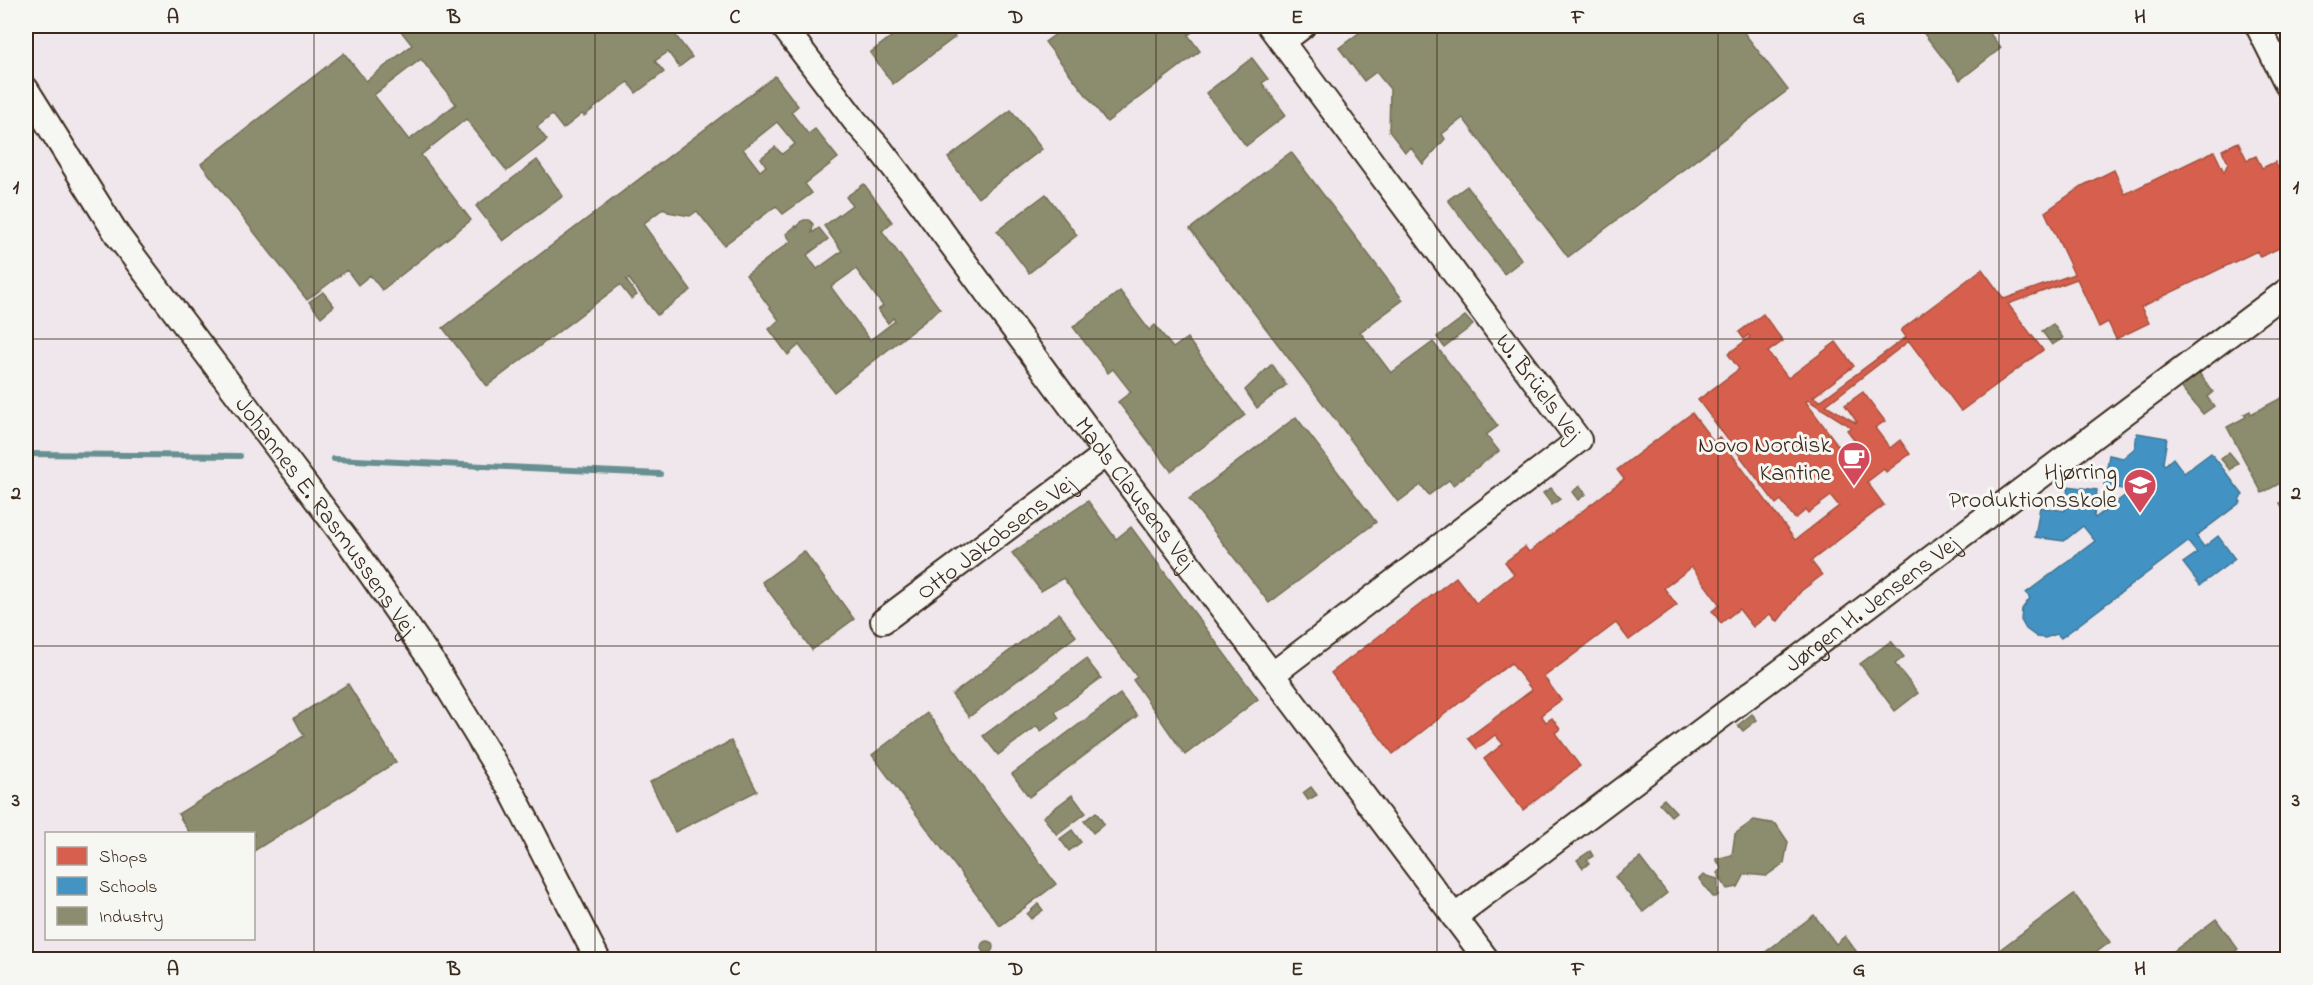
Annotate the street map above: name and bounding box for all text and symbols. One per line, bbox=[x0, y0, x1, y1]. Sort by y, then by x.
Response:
text: A bbox=[167, 4, 179, 33]
text: B bbox=[446, 4, 461, 33]
text: C bbox=[730, 4, 741, 33]
text: D bbox=[1008, 4, 1023, 33]
text: E bbox=[1291, 4, 1303, 33]
text: F bbox=[1571, 4, 1585, 33]
text: G bbox=[1853, 4, 1866, 33]
text: H bbox=[2134, 4, 2146, 33]
text: 1 bbox=[13, 174, 20, 203]
text: 1 bbox=[2293, 174, 2300, 203]
street label: W. Brüels Vej bbox=[1485, 327, 1590, 450]
street label: Johannes E. Rasmussens Vej bbox=[225, 390, 424, 645]
street label: Mads Clausens Vej bbox=[1064, 411, 1203, 579]
place label: Novo Nordisk Kantine bbox=[1698, 429, 1831, 492]
cafe icon: Novo Nordisk Kantine bbox=[1836, 440, 1872, 487]
place label: Hjørring Produktionsskole bbox=[1949, 456, 2117, 519]
street label: Otto Jakobsens Vej bbox=[910, 467, 1084, 610]
school or university icon: Hjørring Produktionsskole bbox=[2122, 467, 2158, 514]
text: 2 bbox=[10, 480, 21, 509]
text: 2 bbox=[2290, 480, 2301, 509]
street label: Jørgen H. Jensens Vej bbox=[1778, 527, 1968, 682]
text: 3 bbox=[11, 787, 20, 816]
text: 3 bbox=[2291, 787, 2300, 816]
legend bbox=[45, 832, 255, 940]
text: Shops bbox=[99, 845, 147, 871]
text: Schools bbox=[99, 875, 157, 901]
text: Industry bbox=[99, 905, 163, 931]
text: A bbox=[167, 956, 179, 985]
text: B bbox=[446, 956, 461, 985]
text: C bbox=[730, 956, 741, 985]
text: D bbox=[1008, 956, 1023, 985]
text: E bbox=[1291, 956, 1303, 985]
text: F bbox=[1571, 956, 1585, 985]
text: G bbox=[1853, 956, 1866, 985]
text: H bbox=[2134, 956, 2146, 985]

